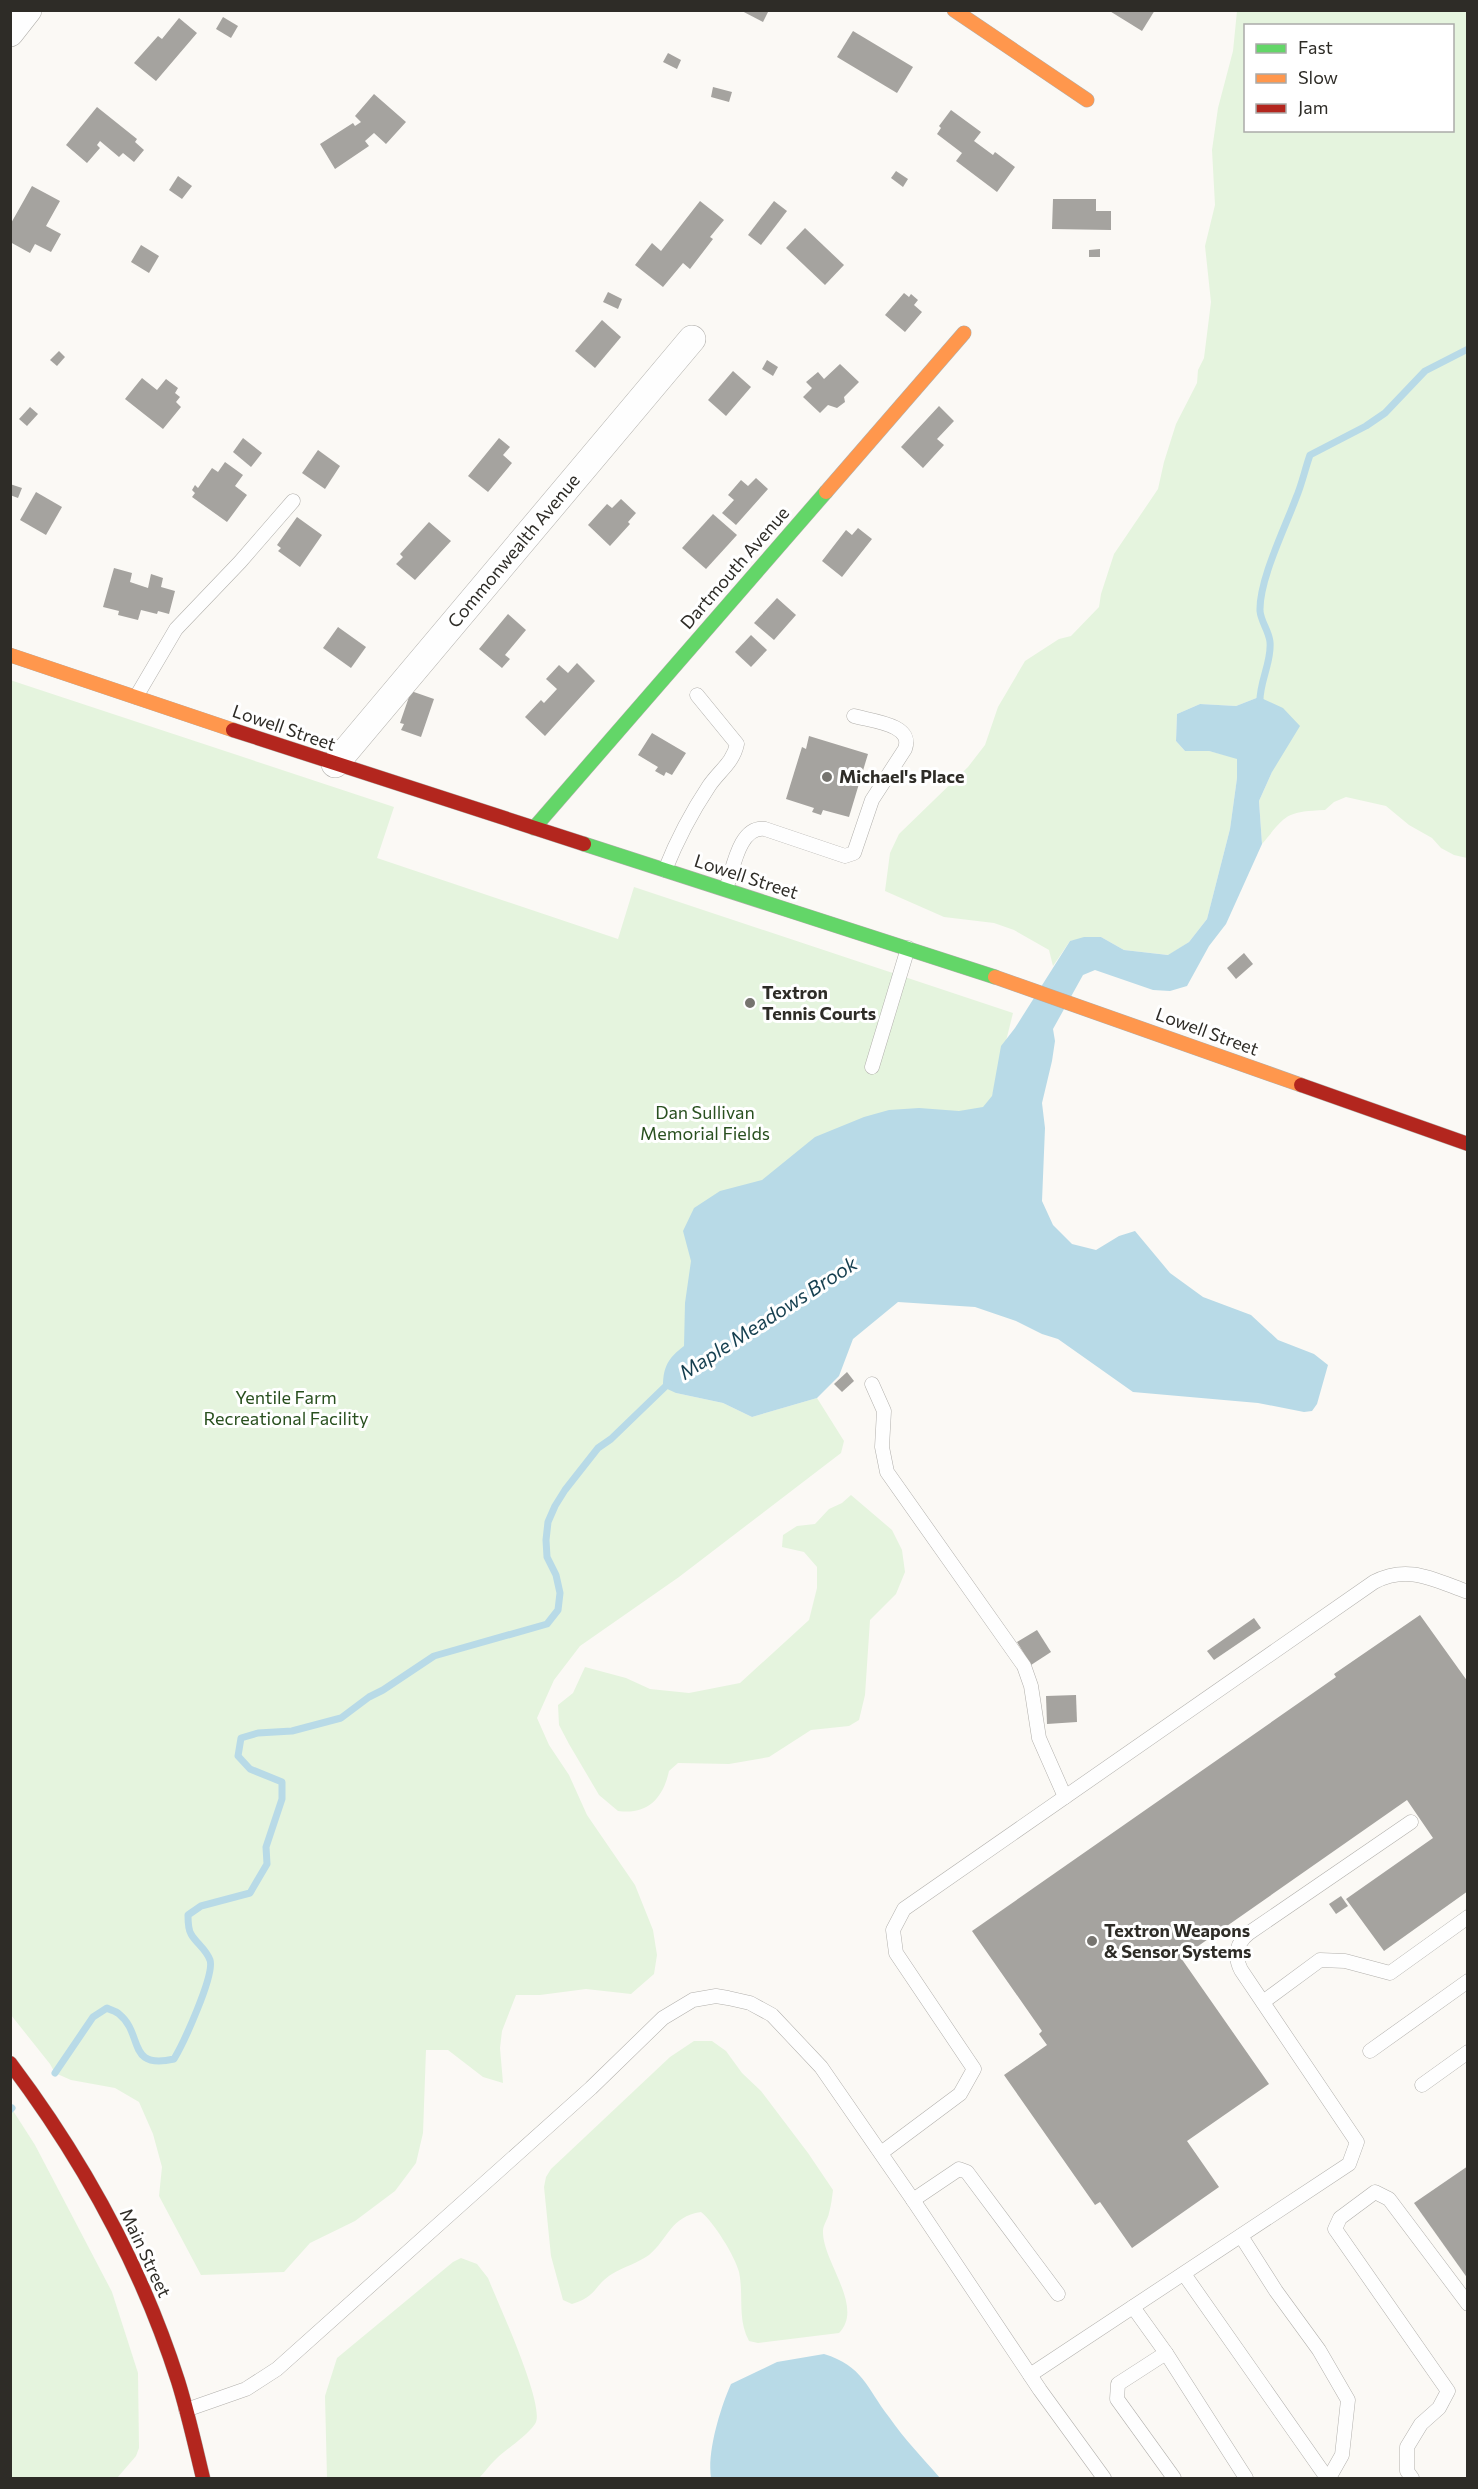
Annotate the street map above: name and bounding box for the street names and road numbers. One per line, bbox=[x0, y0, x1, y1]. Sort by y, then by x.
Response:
street label: Commonwealth Avenue bbox=[442, 469, 584, 632]
street label: Dartmouth Avenue bbox=[675, 502, 793, 633]
street label: Lowell Street bbox=[230, 699, 339, 755]
street label: Lowell Street bbox=[692, 849, 801, 903]
street label: Lowell Street bbox=[1153, 1002, 1262, 1060]
street label: Main Street bbox=[116, 2205, 176, 2301]

